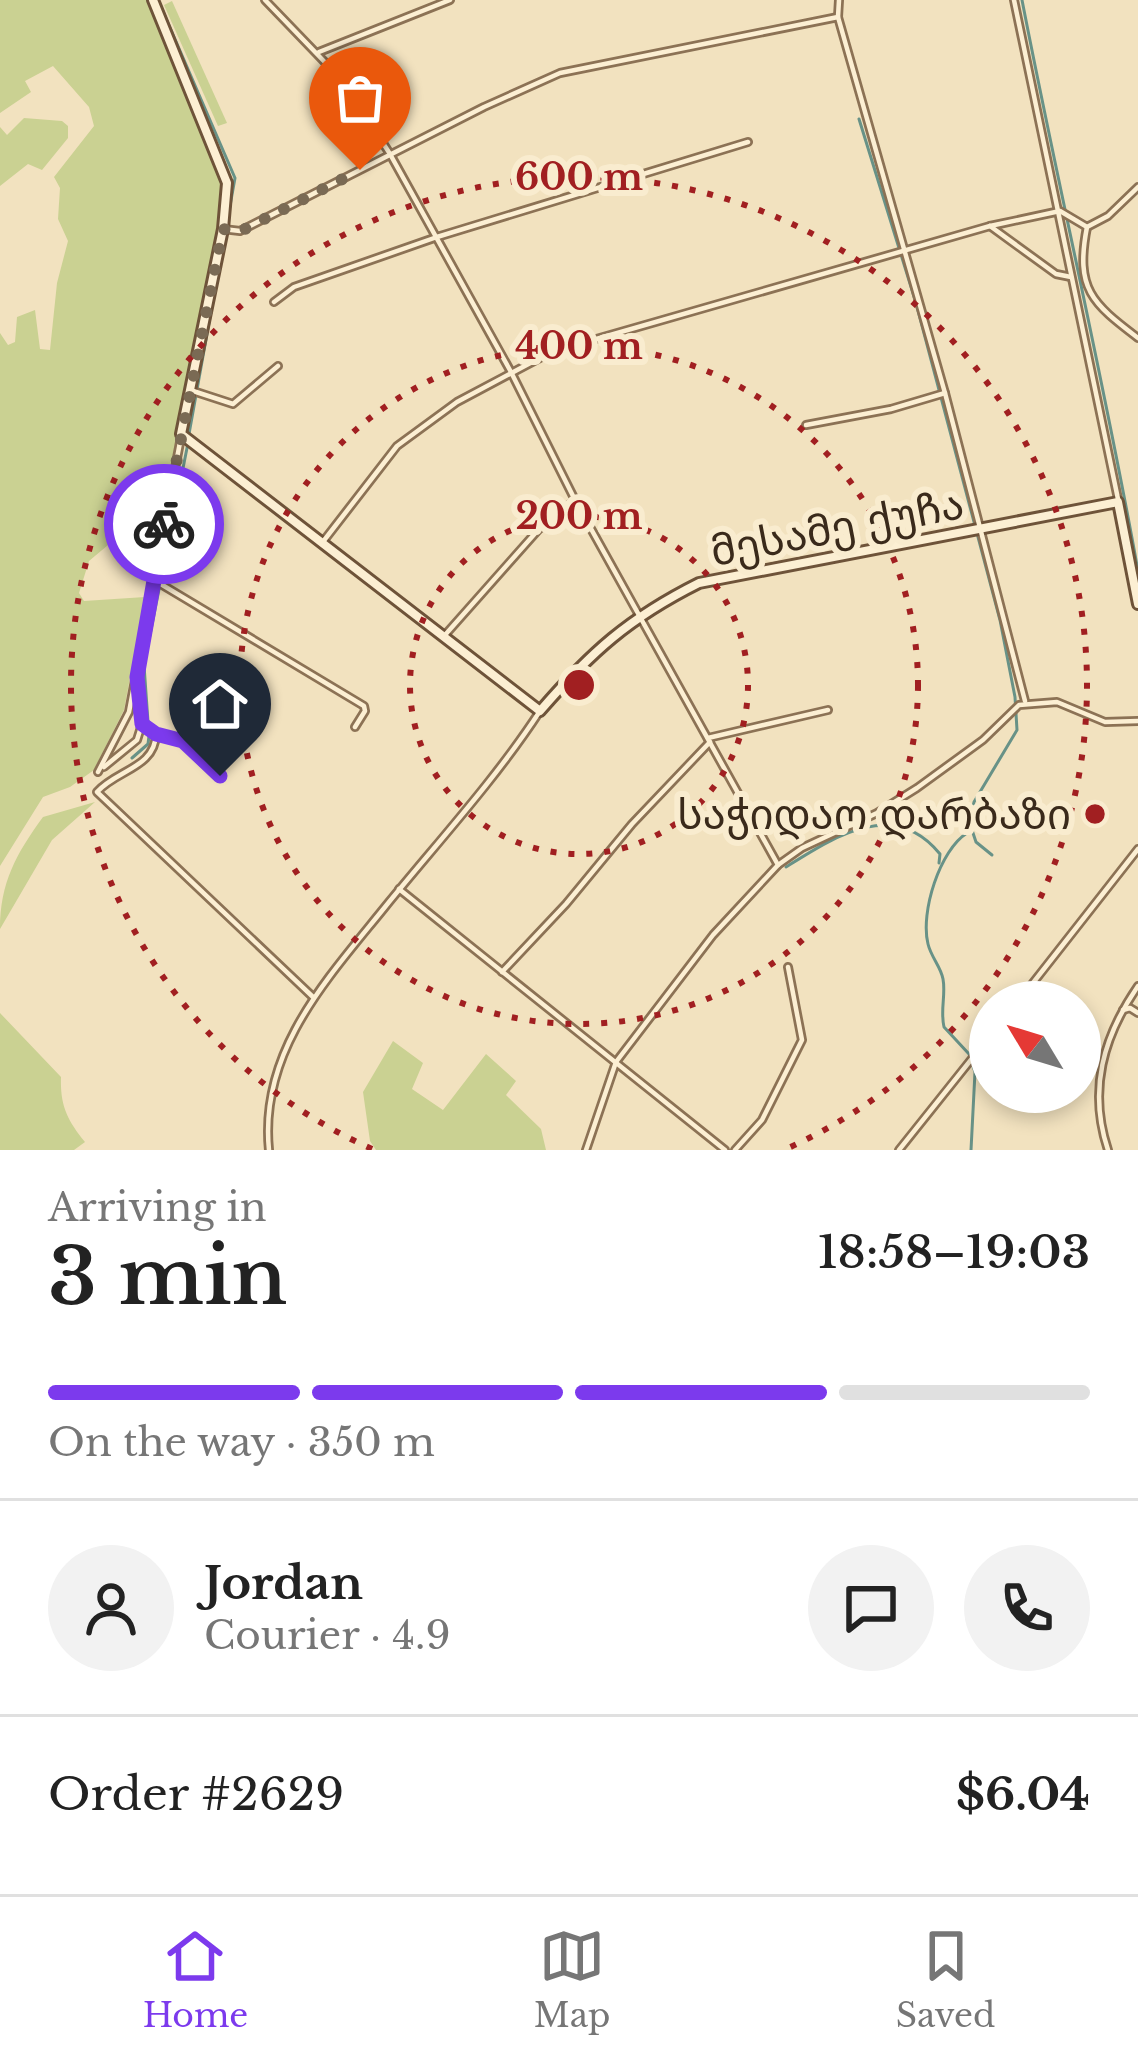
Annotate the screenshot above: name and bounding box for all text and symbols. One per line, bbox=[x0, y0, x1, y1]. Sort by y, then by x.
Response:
pin bbox=[309, 47, 411, 170]
icon: bag bbox=[327, 65, 393, 131]
text: 600 m bbox=[515, 155, 643, 200]
text: 400 m bbox=[515, 324, 643, 369]
courier bbox=[104, 464, 224, 584]
street label: მესამე ქუჩა bbox=[706, 477, 968, 577]
icon: bike bbox=[131, 491, 197, 557]
text: 200 m bbox=[515, 494, 643, 539]
pin bbox=[169, 653, 271, 776]
centre of rings bbox=[558, 664, 600, 706]
icon: home bbox=[187, 671, 253, 737]
place label: საჭიდაო დარბაზი bbox=[677, 788, 1071, 840]
marker: საჭიდაო დარბაზი bbox=[1082, 801, 1108, 827]
north arrow bbox=[969, 981, 1101, 1113]
map controls bbox=[969, 981, 1101, 1113]
text: Arriving in bbox=[48, 1183, 267, 1232]
text: 18:58–19:03 bbox=[818, 1224, 1090, 1280]
text: 3 min bbox=[48, 1228, 287, 1325]
text: On the way · 350 m bbox=[48, 1418, 435, 1467]
button: person bbox=[48, 1545, 174, 1671]
button: chat bbox=[808, 1545, 934, 1671]
button: phone bbox=[964, 1545, 1090, 1671]
text: Jordan bbox=[204, 1555, 363, 1611]
text: Courier · 4.9 bbox=[204, 1611, 450, 1660]
text: Order #2629 bbox=[48, 1766, 344, 1822]
text: $6.04 bbox=[956, 1766, 1090, 1822]
tab: Home bbox=[143, 1923, 248, 2036]
tab: Map bbox=[534, 1923, 610, 2036]
tab: Saved bbox=[896, 1923, 995, 2036]

